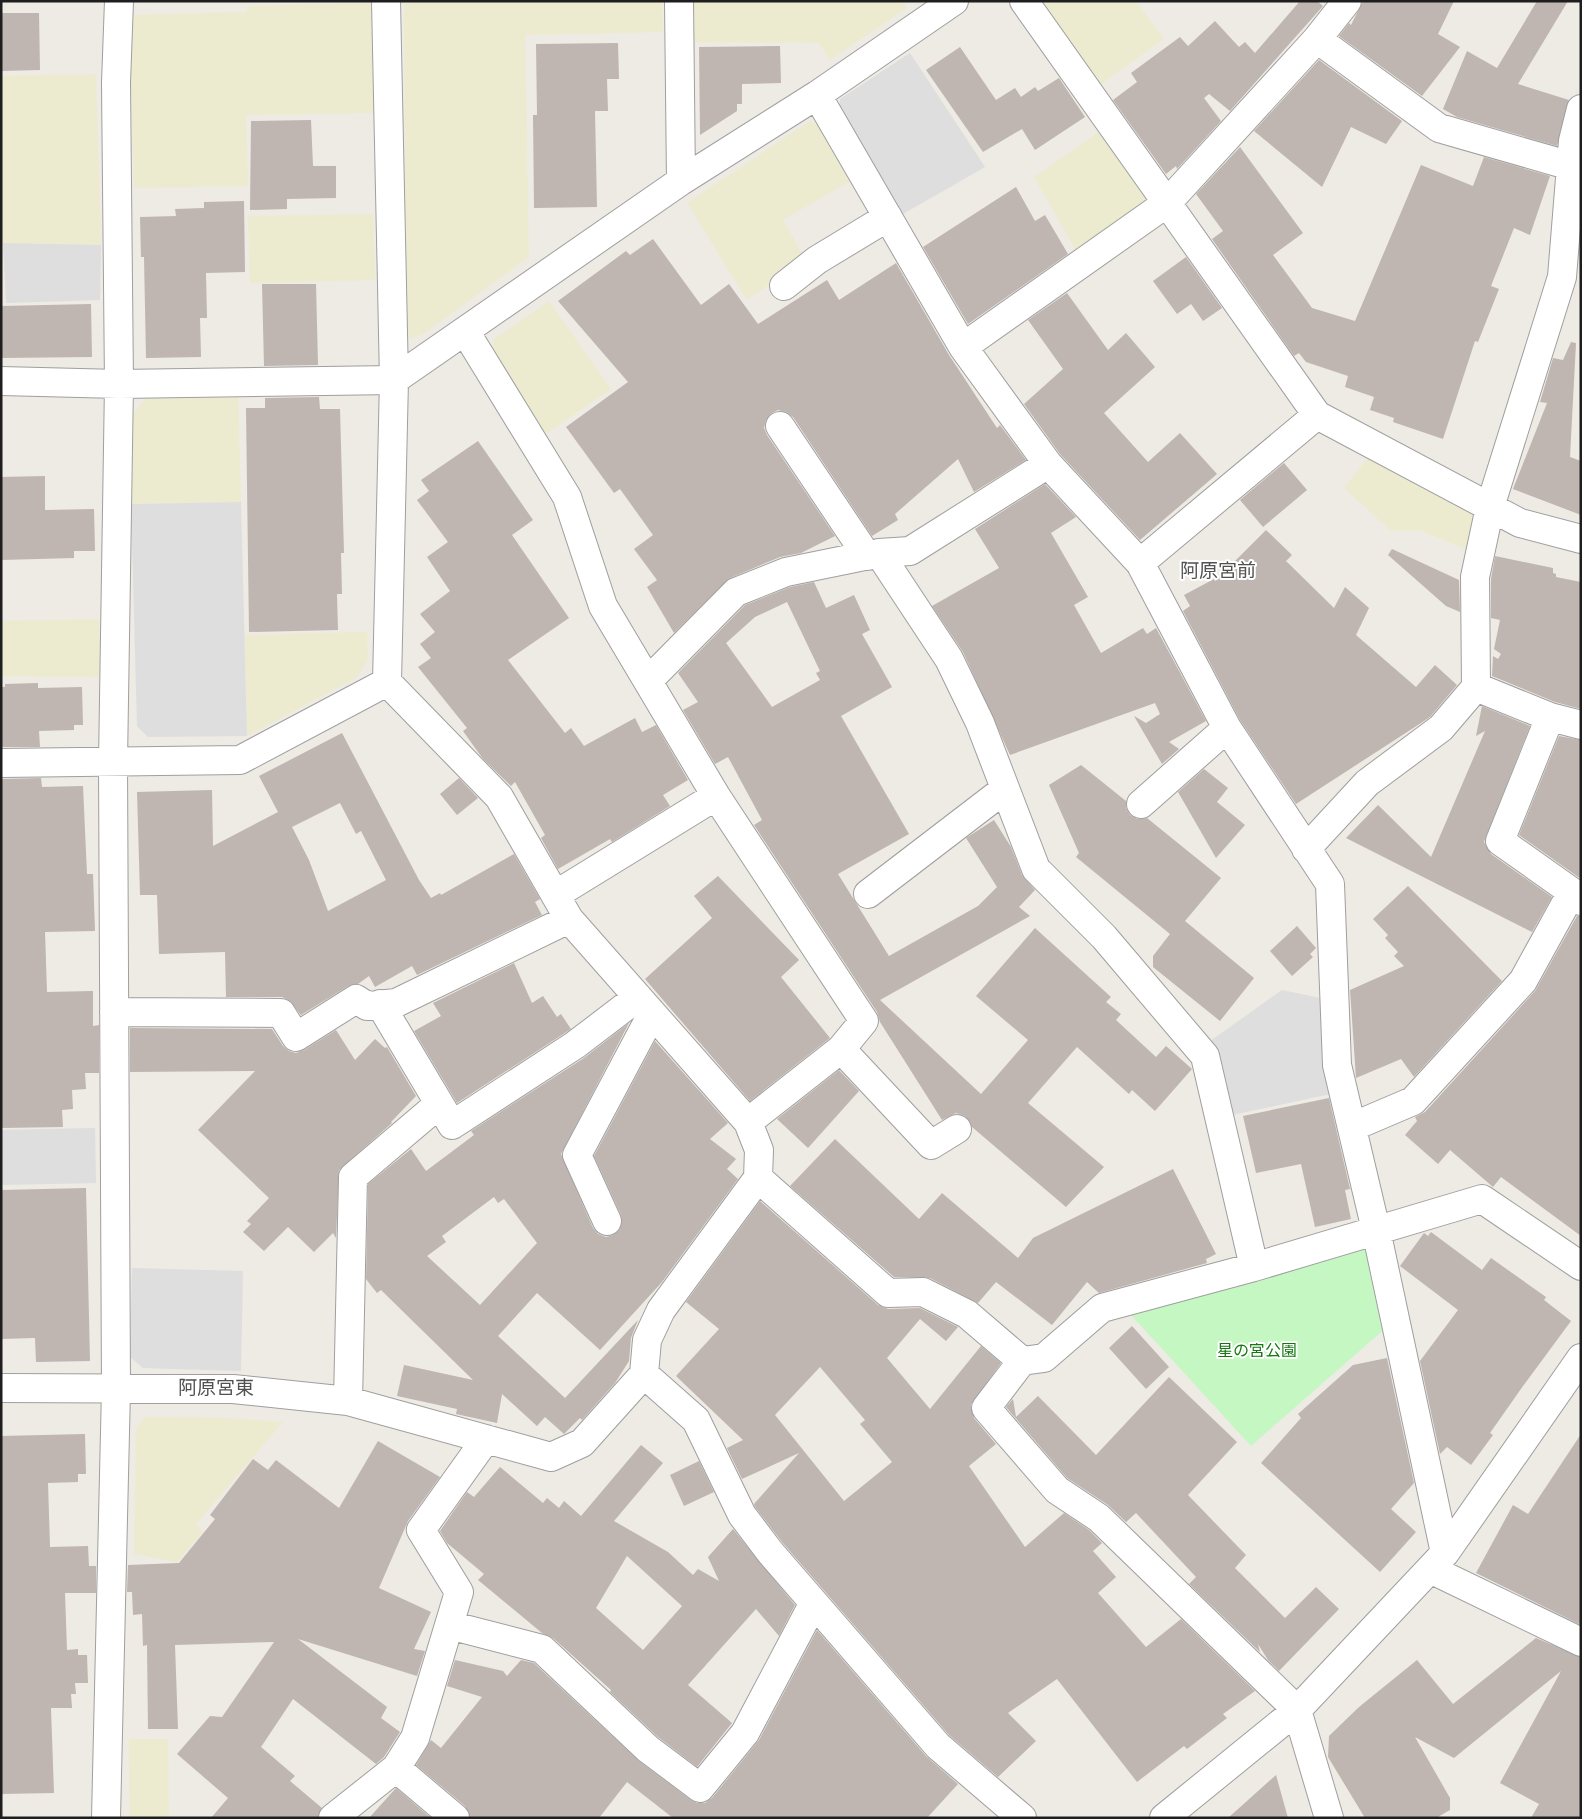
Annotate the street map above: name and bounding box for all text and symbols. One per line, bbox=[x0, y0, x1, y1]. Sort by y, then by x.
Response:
district label: 阿原宮前 bbox=[1180, 558, 1256, 583]
park label: 星の宮公園 bbox=[1217, 1340, 1297, 1361]
district label: 阿原宮東 bbox=[178, 1375, 254, 1400]

